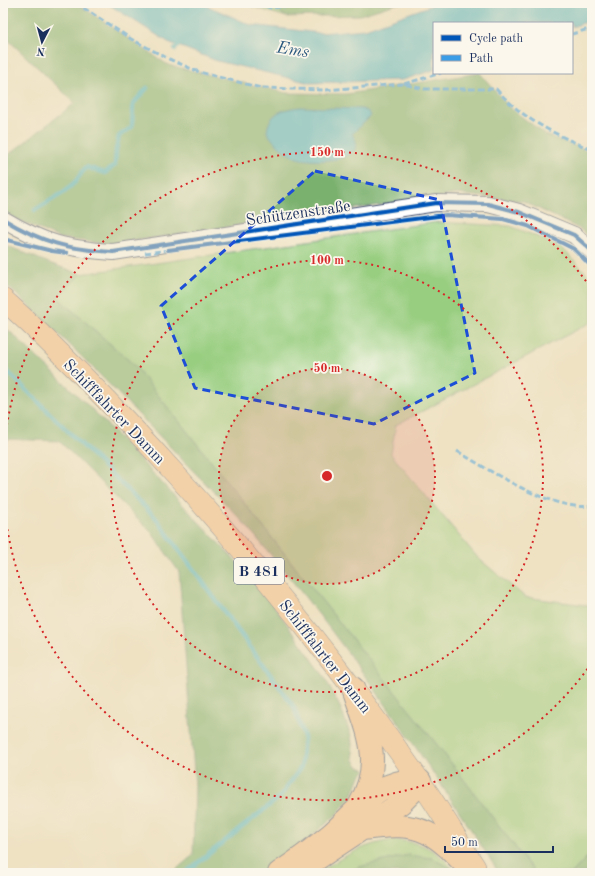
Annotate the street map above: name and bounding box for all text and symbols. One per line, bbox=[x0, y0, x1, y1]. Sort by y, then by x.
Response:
north arrow bbox=[22, 22, 62, 62]
legend bbox=[433, 22, 573, 74]
text: Cycle path bbox=[469, 33, 524, 45]
water label: Ems bbox=[274, 39, 310, 61]
text: N bbox=[36, 44, 46, 56]
text: Path bbox=[469, 53, 494, 65]
text: 150 m bbox=[310, 146, 344, 159]
street label: Schützenstraße bbox=[245, 199, 352, 229]
text: 100 m bbox=[310, 255, 344, 267]
street label: Schifffahrter Damm bbox=[60, 357, 168, 468]
text: 50 m bbox=[314, 362, 341, 375]
centre of rings bbox=[320, 469, 334, 483]
road number: B 481 bbox=[234, 558, 284, 584]
street label: Schifffahrter Damm bbox=[275, 598, 374, 717]
scale bar bbox=[445, 828, 553, 854]
text: 50 m bbox=[451, 836, 478, 849]

